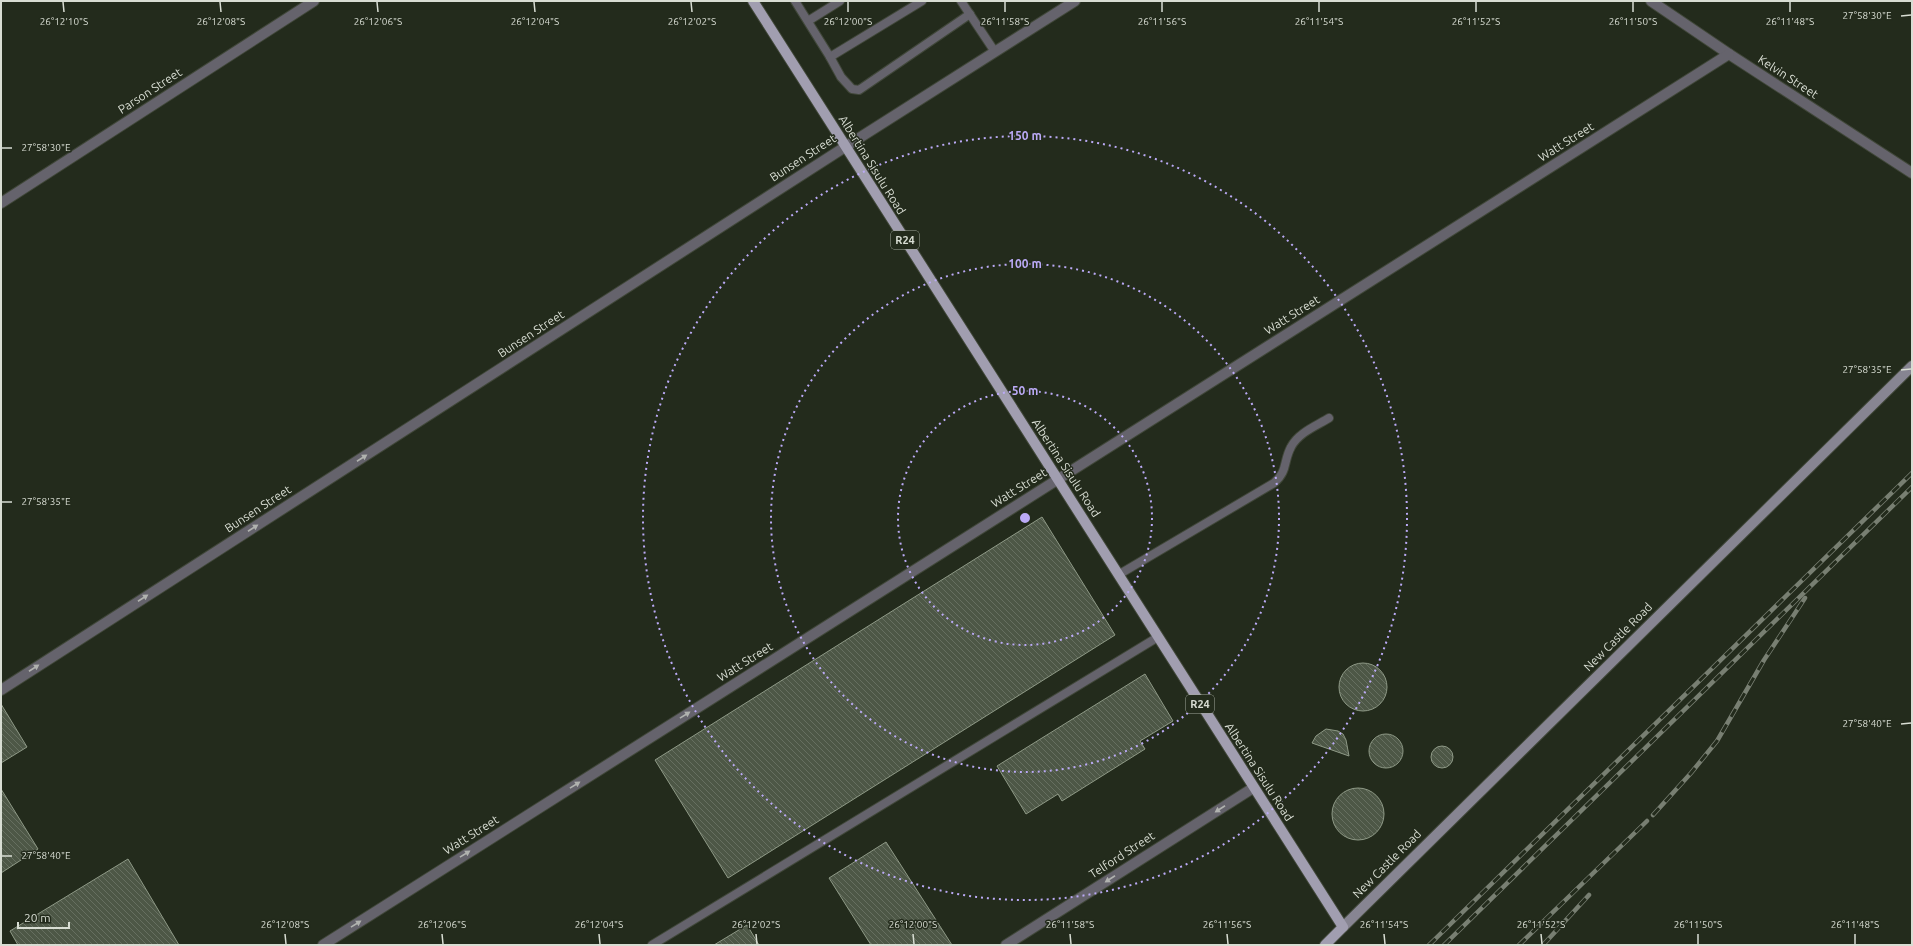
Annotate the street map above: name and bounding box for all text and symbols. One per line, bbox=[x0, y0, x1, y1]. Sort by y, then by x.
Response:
text: 27°58'30"E bbox=[1842, 10, 1892, 21]
text: 26°12'10"S bbox=[40, 16, 88, 27]
text: 26°12'08"S bbox=[197, 16, 245, 27]
text: 26°12'06"S bbox=[354, 16, 402, 27]
text: 26°12'04"S bbox=[511, 16, 559, 27]
text: 26°12'02"S bbox=[668, 16, 716, 27]
text: 26°12'00"S bbox=[824, 16, 872, 27]
text: 26°11'58"S bbox=[981, 16, 1029, 27]
text: 26°11'56"S bbox=[1138, 16, 1186, 27]
text: 26°11'54"S bbox=[1295, 16, 1343, 27]
text: 26°11'52"S bbox=[1452, 16, 1500, 27]
text: 26°11'50"S bbox=[1609, 16, 1657, 27]
text: 26°11'48"S bbox=[1766, 16, 1814, 27]
street label: Kelvin Street bbox=[1756, 52, 1821, 101]
street label: Parson Street bbox=[116, 65, 184, 116]
street label: Albertina Sisulu Road bbox=[837, 113, 908, 217]
street label: Watt Street bbox=[1536, 119, 1596, 164]
text: 150 m bbox=[1008, 129, 1042, 142]
street label: Bunsen Street bbox=[767, 131, 838, 184]
text: 27°58'30"E bbox=[21, 142, 71, 153]
road number: R24 bbox=[891, 231, 919, 249]
text: 100 m bbox=[1008, 257, 1042, 270]
street label: Watt Street bbox=[1262, 292, 1322, 337]
street label: Bunsen Street bbox=[495, 307, 566, 360]
text: 27°58'35"E bbox=[1842, 364, 1892, 375]
text: 50 m bbox=[1012, 384, 1038, 397]
street label: Albertina Sisulu Road bbox=[1030, 416, 1103, 519]
one-way arrow bbox=[356, 454, 368, 461]
street label: Watt Street bbox=[989, 465, 1049, 510]
street label: Bunsen Street bbox=[222, 482, 293, 535]
text: 27°58'35"E bbox=[21, 496, 71, 507]
centre of rings bbox=[1018, 511, 1032, 525]
one-way arrow bbox=[247, 524, 258, 532]
one-way arrow bbox=[138, 594, 148, 602]
street label: New Castle Road bbox=[1581, 600, 1654, 673]
street label: Watt Street bbox=[715, 639, 775, 684]
one-way arrow bbox=[28, 665, 40, 672]
road number: R24 bbox=[1186, 695, 1214, 713]
one-way arrow bbox=[680, 711, 690, 719]
text: 27°58'40"E bbox=[1842, 718, 1892, 729]
street label: Albertina Sisulu Road bbox=[1223, 720, 1296, 823]
one-way arrow bbox=[570, 781, 580, 789]
one-way arrow bbox=[1214, 805, 1226, 812]
street label: Watt Street bbox=[441, 812, 501, 857]
street label: New Castle Road bbox=[1350, 827, 1423, 900]
street label: Telford Street bbox=[1087, 828, 1157, 881]
text: 27°58'40"E bbox=[21, 850, 71, 861]
one-way arrow bbox=[460, 851, 471, 858]
one-way arrow bbox=[1104, 875, 1116, 882]
scale bar bbox=[18, 904, 69, 930]
text: 20 m bbox=[24, 911, 51, 924]
text: 26°12'08"S bbox=[261, 919, 309, 930]
text: 26°12'06"S bbox=[418, 919, 466, 930]
text: 26°12'04"S bbox=[575, 919, 623, 930]
text: 26°12'02"S bbox=[732, 919, 780, 930]
text: 26°12'00"S bbox=[889, 919, 937, 930]
text: 26°11'58"S bbox=[1046, 919, 1094, 930]
text: 26°11'56"S bbox=[1203, 919, 1251, 930]
text: 26°11'54"S bbox=[1360, 919, 1408, 930]
text: 26°11'52"S bbox=[1517, 919, 1565, 930]
text: 26°11'50"S bbox=[1674, 919, 1722, 930]
text: 26°11'48"S bbox=[1831, 919, 1879, 930]
one-way arrow bbox=[351, 920, 361, 928]

